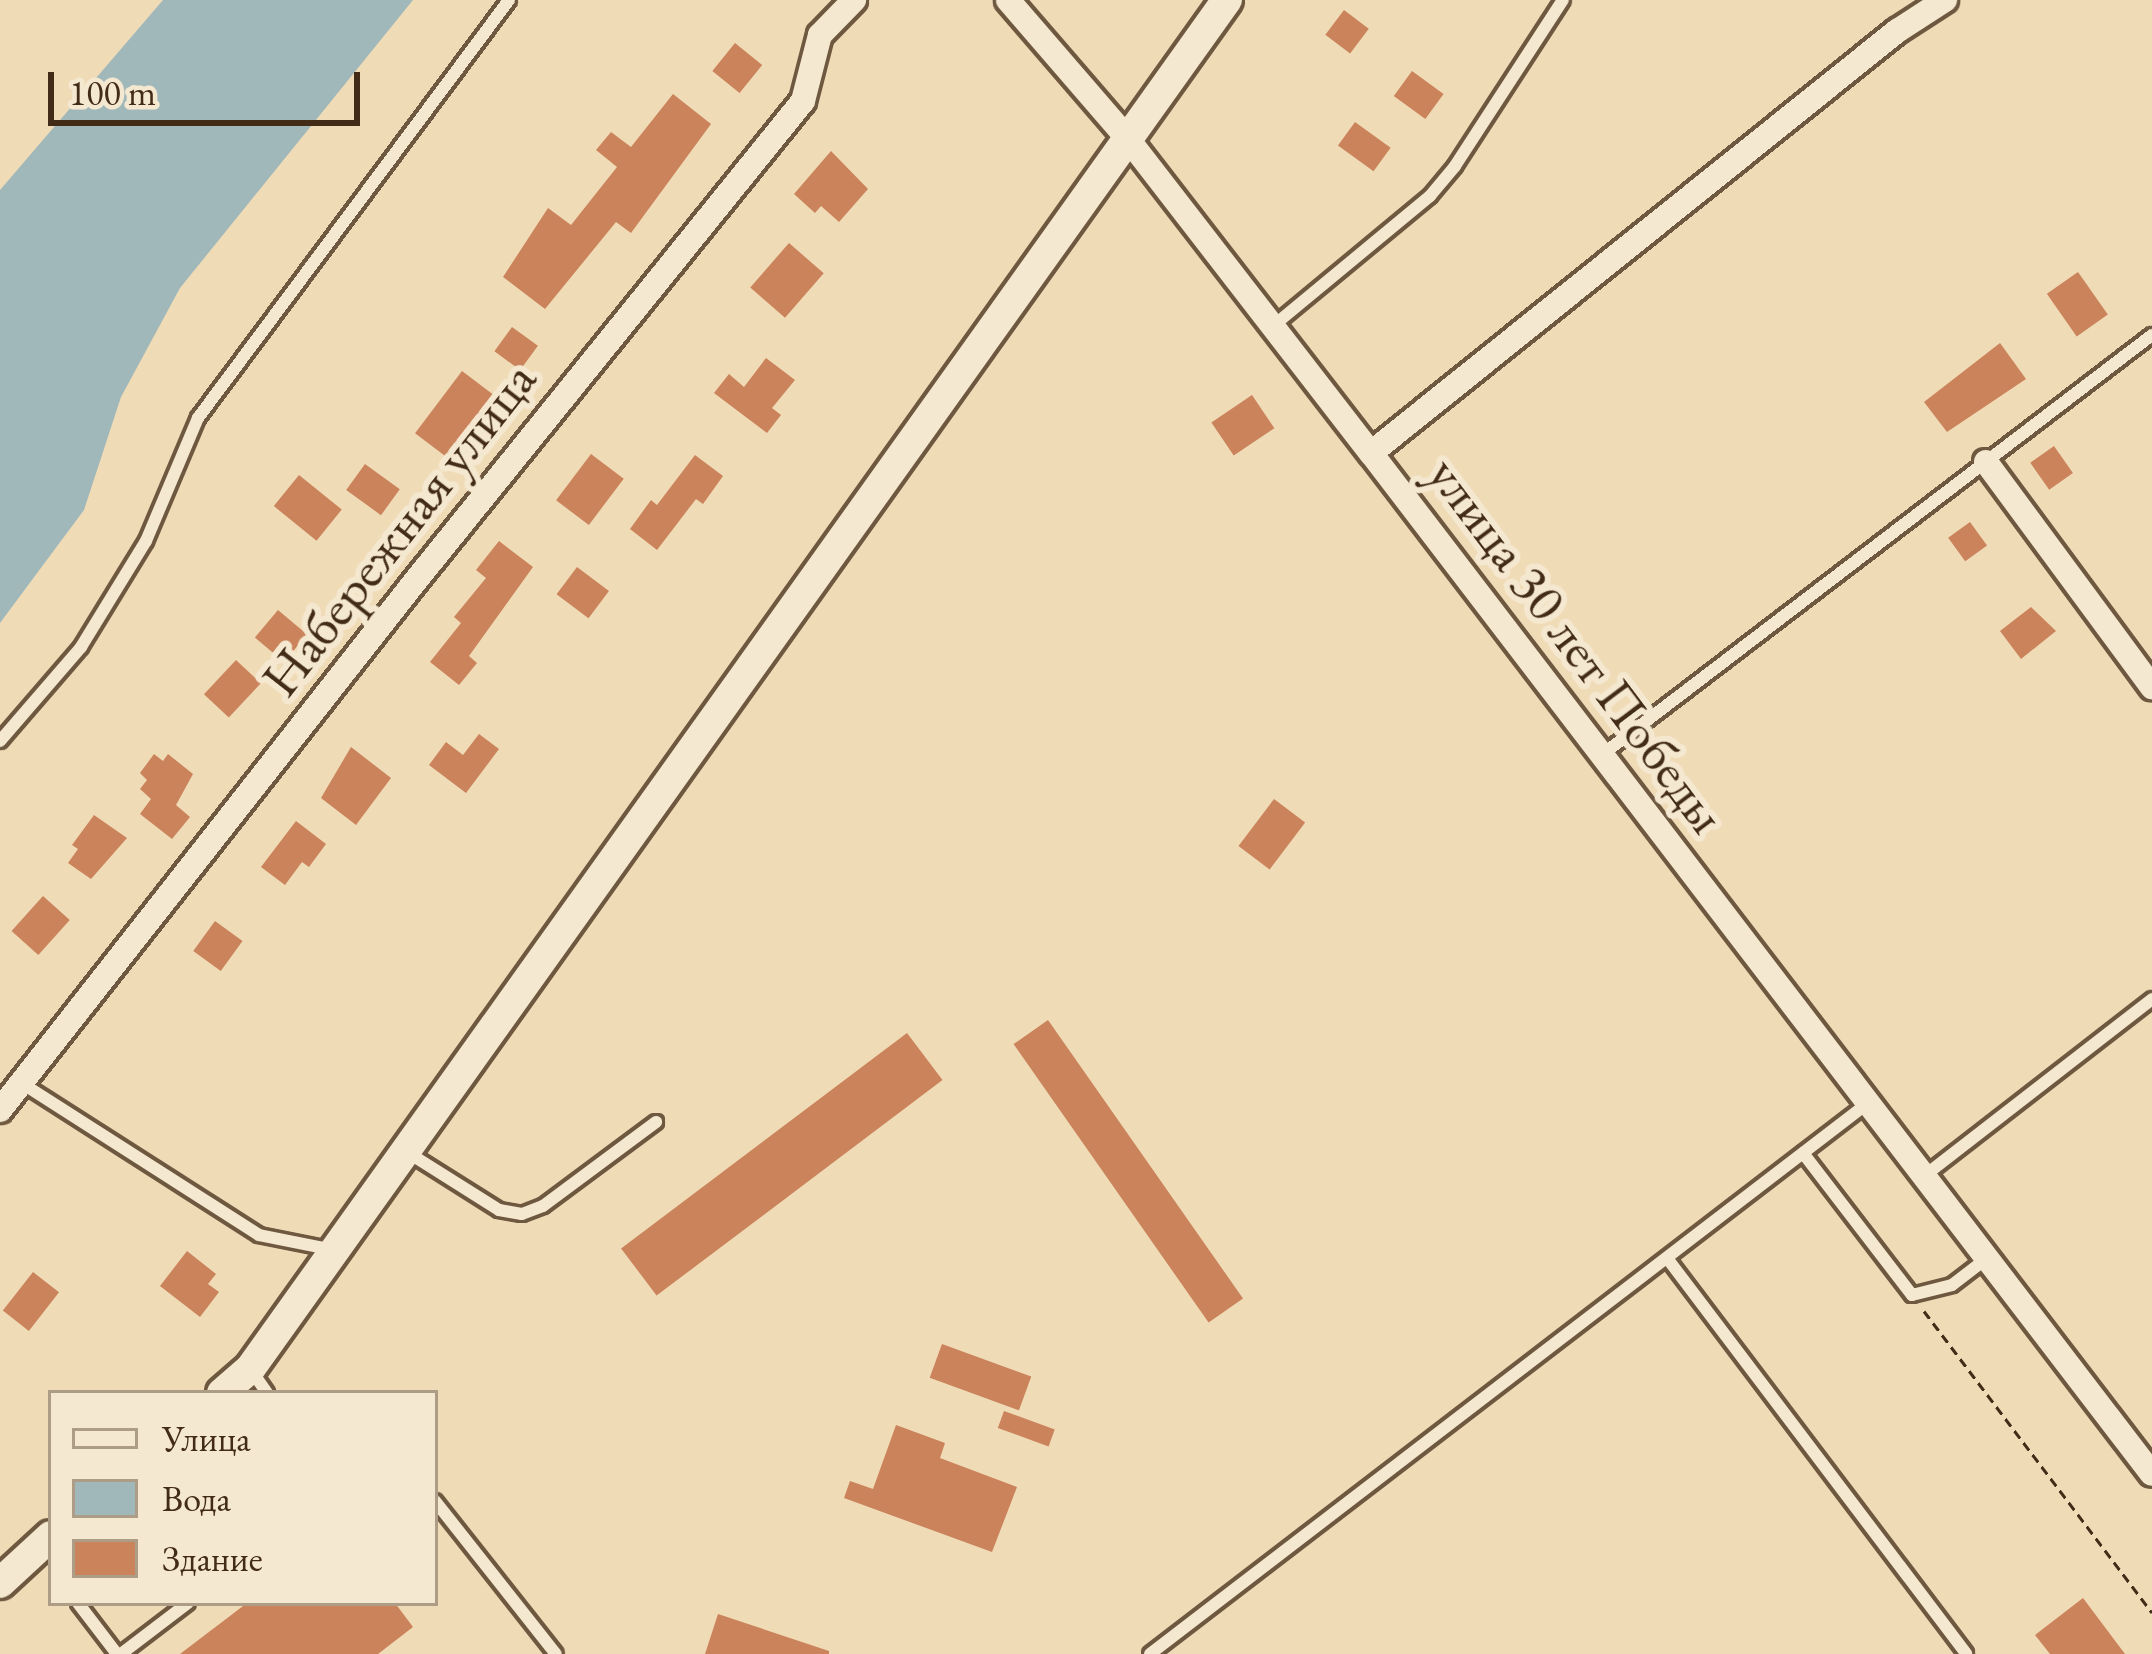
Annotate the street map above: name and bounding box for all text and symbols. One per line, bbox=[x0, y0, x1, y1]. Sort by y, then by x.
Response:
scale bar bbox=[54, 48, 366, 122]
text: 100 m bbox=[69, 69, 156, 116]
street label: Набережная улица bbox=[247, 347, 549, 709]
street label: улица 30 лет Победы bbox=[1415, 443, 1741, 845]
legend bbox=[48, 1390, 438, 1606]
text: Улица bbox=[162, 1415, 251, 1462]
text: Вода bbox=[162, 1475, 231, 1522]
text: Здание bbox=[162, 1535, 263, 1582]

